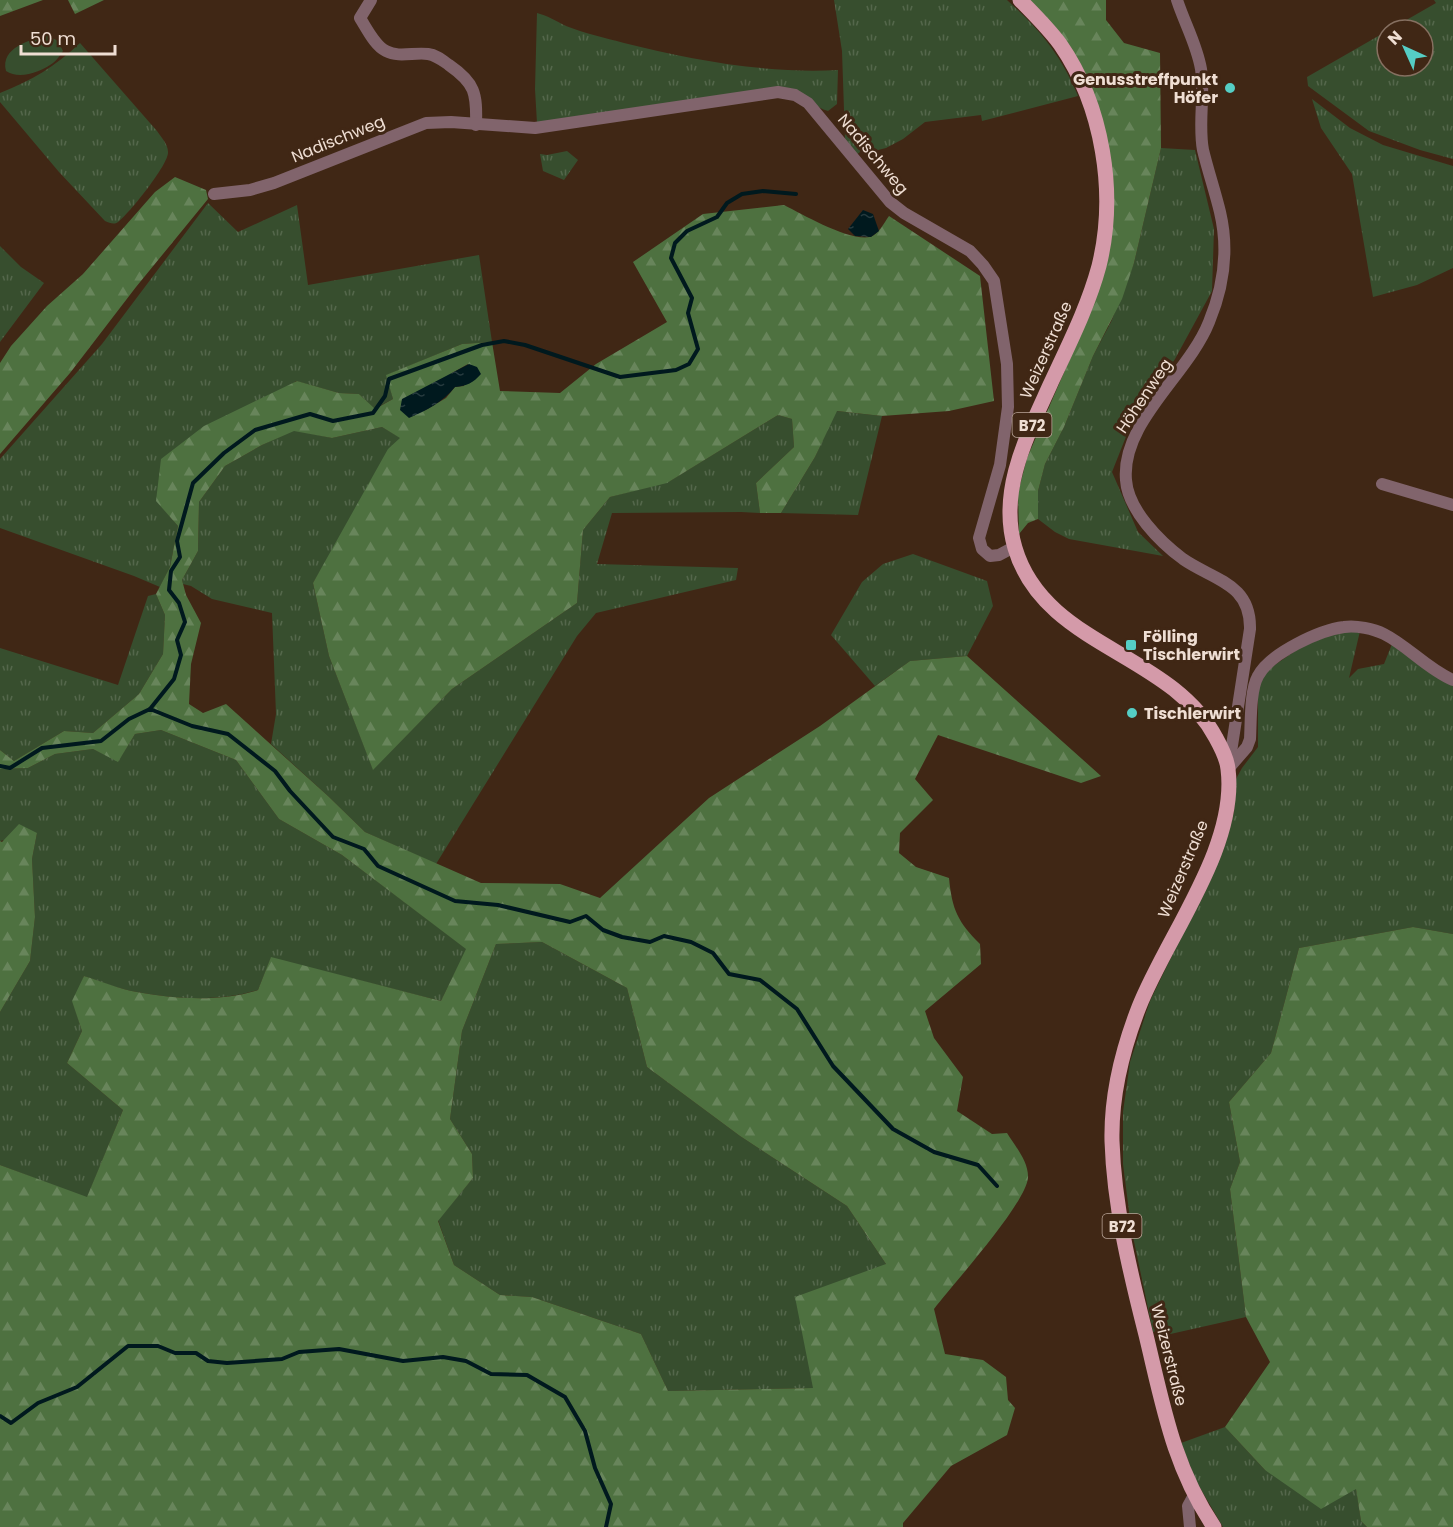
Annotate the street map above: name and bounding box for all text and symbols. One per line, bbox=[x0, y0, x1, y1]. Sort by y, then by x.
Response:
scale bar bbox=[21, 18, 116, 56]
north arrow bbox=[1375, 18, 1435, 78]
text: N bbox=[1382, 25, 1407, 50]
text: 50 m bbox=[30, 26, 76, 51]
place label: Genusstreffpunkt Höfer bbox=[1073, 68, 1218, 109]
marker: Genusstreffpunkt Höfer bbox=[1223, 81, 1237, 95]
street label: Nadischweg bbox=[832, 109, 914, 199]
street label: Nadischweg bbox=[288, 110, 388, 168]
street label: Weizerstraße bbox=[1014, 298, 1078, 402]
street label: Höhenweg bbox=[1111, 354, 1177, 438]
road number: B72 bbox=[1012, 413, 1052, 437]
place label: Fölling Tischlerwirt bbox=[1143, 625, 1240, 666]
marker: Fölling Tischlerwirt bbox=[1124, 638, 1138, 652]
place label: Tischlerwirt bbox=[1144, 702, 1241, 725]
marker: Tischlerwirt bbox=[1125, 706, 1139, 720]
street label: Weizerstraße bbox=[1152, 816, 1214, 922]
road number: B72 bbox=[1102, 1214, 1142, 1238]
street label: Weizerstraße bbox=[1145, 1302, 1193, 1409]

